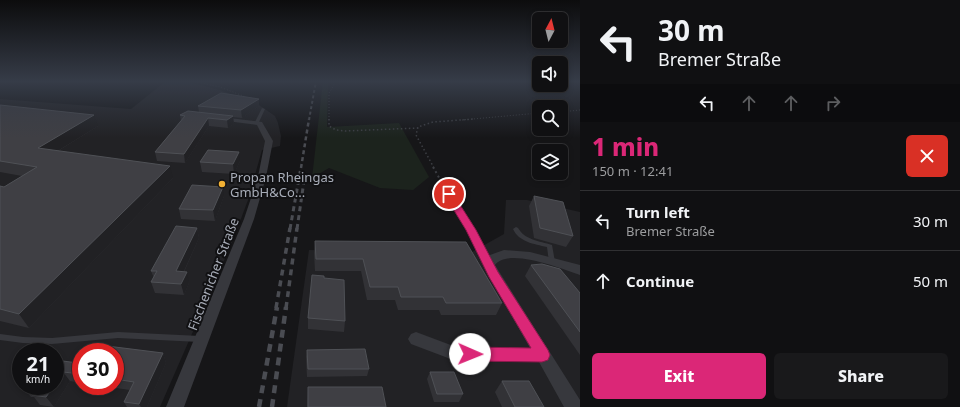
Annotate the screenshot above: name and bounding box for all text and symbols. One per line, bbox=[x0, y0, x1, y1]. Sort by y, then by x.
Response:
text: 30 m bbox=[658, 11, 725, 49]
north arrow bbox=[532, 12, 568, 48]
map controls bbox=[532, 12, 568, 180]
icon: left bbox=[592, 16, 644, 68]
text: Bremer Straße bbox=[658, 47, 781, 71]
button: sound bbox=[532, 56, 568, 92]
icon: left bbox=[696, 92, 718, 114]
icon: ahead bbox=[738, 92, 760, 114]
icon: ahead bbox=[780, 92, 802, 114]
icon: right bbox=[822, 92, 844, 114]
button: search bbox=[532, 100, 568, 136]
text: 1 min bbox=[592, 130, 659, 163]
button: close bbox=[906, 135, 948, 177]
button: layers bbox=[532, 144, 568, 180]
text: 150 m · 12:41 bbox=[592, 162, 673, 180]
place label: Propan Rheingas GmbH&Co... bbox=[230, 168, 334, 201]
pin bbox=[432, 177, 466, 211]
marker: Propan Rheingas GmbH&Co... bbox=[217, 179, 227, 189]
icon: arrive bbox=[438, 183, 460, 205]
text: Turn left bbox=[626, 202, 690, 222]
icon: left bbox=[592, 210, 614, 232]
text: 30 m bbox=[913, 211, 948, 231]
street label: Fischenicher Straße bbox=[183, 215, 243, 333]
text: Bremer Straße bbox=[626, 222, 715, 240]
icon: ahead bbox=[592, 270, 614, 292]
text: Continue bbox=[626, 271, 694, 291]
text: 50 m bbox=[913, 271, 948, 291]
position arrow bbox=[449, 333, 491, 375]
speed limit sign: 30 bbox=[72, 343, 124, 395]
text: 21 bbox=[27, 350, 49, 377]
button: Exit bbox=[592, 353, 766, 399]
button: Share bbox=[774, 353, 948, 399]
text: km/h bbox=[26, 372, 50, 386]

